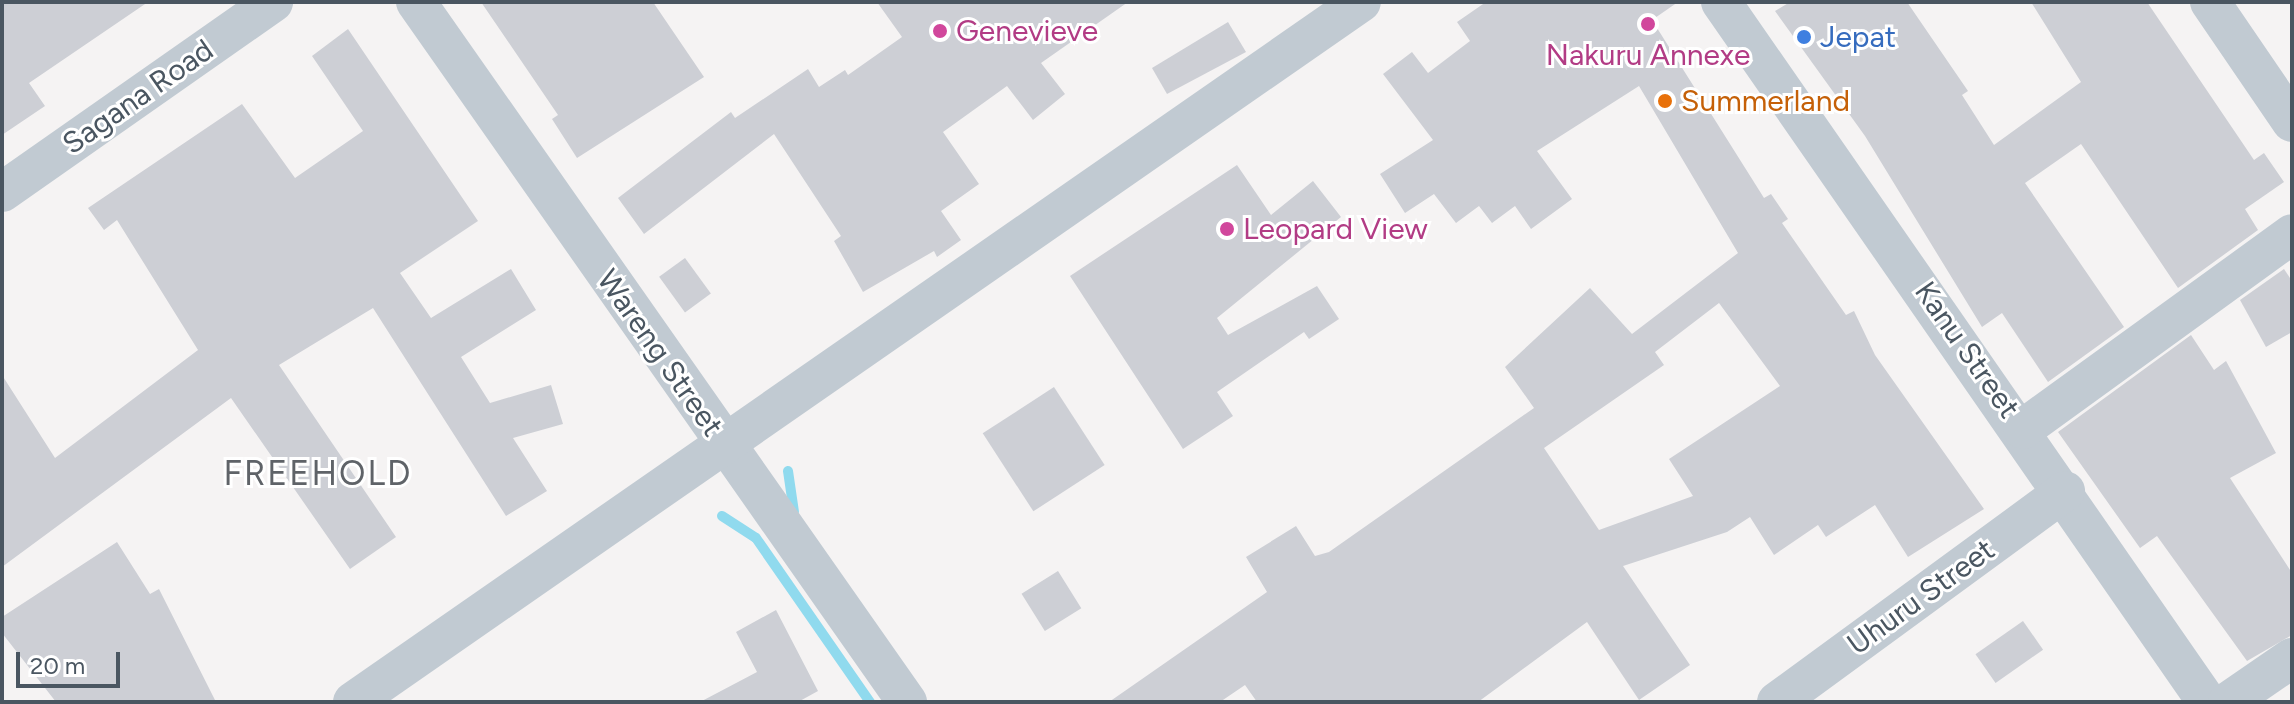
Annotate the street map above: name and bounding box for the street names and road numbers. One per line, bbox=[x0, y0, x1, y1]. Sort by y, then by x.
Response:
street label: Sagana Road bbox=[56, 32, 220, 162]
street label: Wareng Street bbox=[589, 263, 731, 443]
street label: Kanu Street bbox=[1907, 275, 2027, 425]
street label: Uhuru Street bbox=[1840, 532, 2002, 662]

